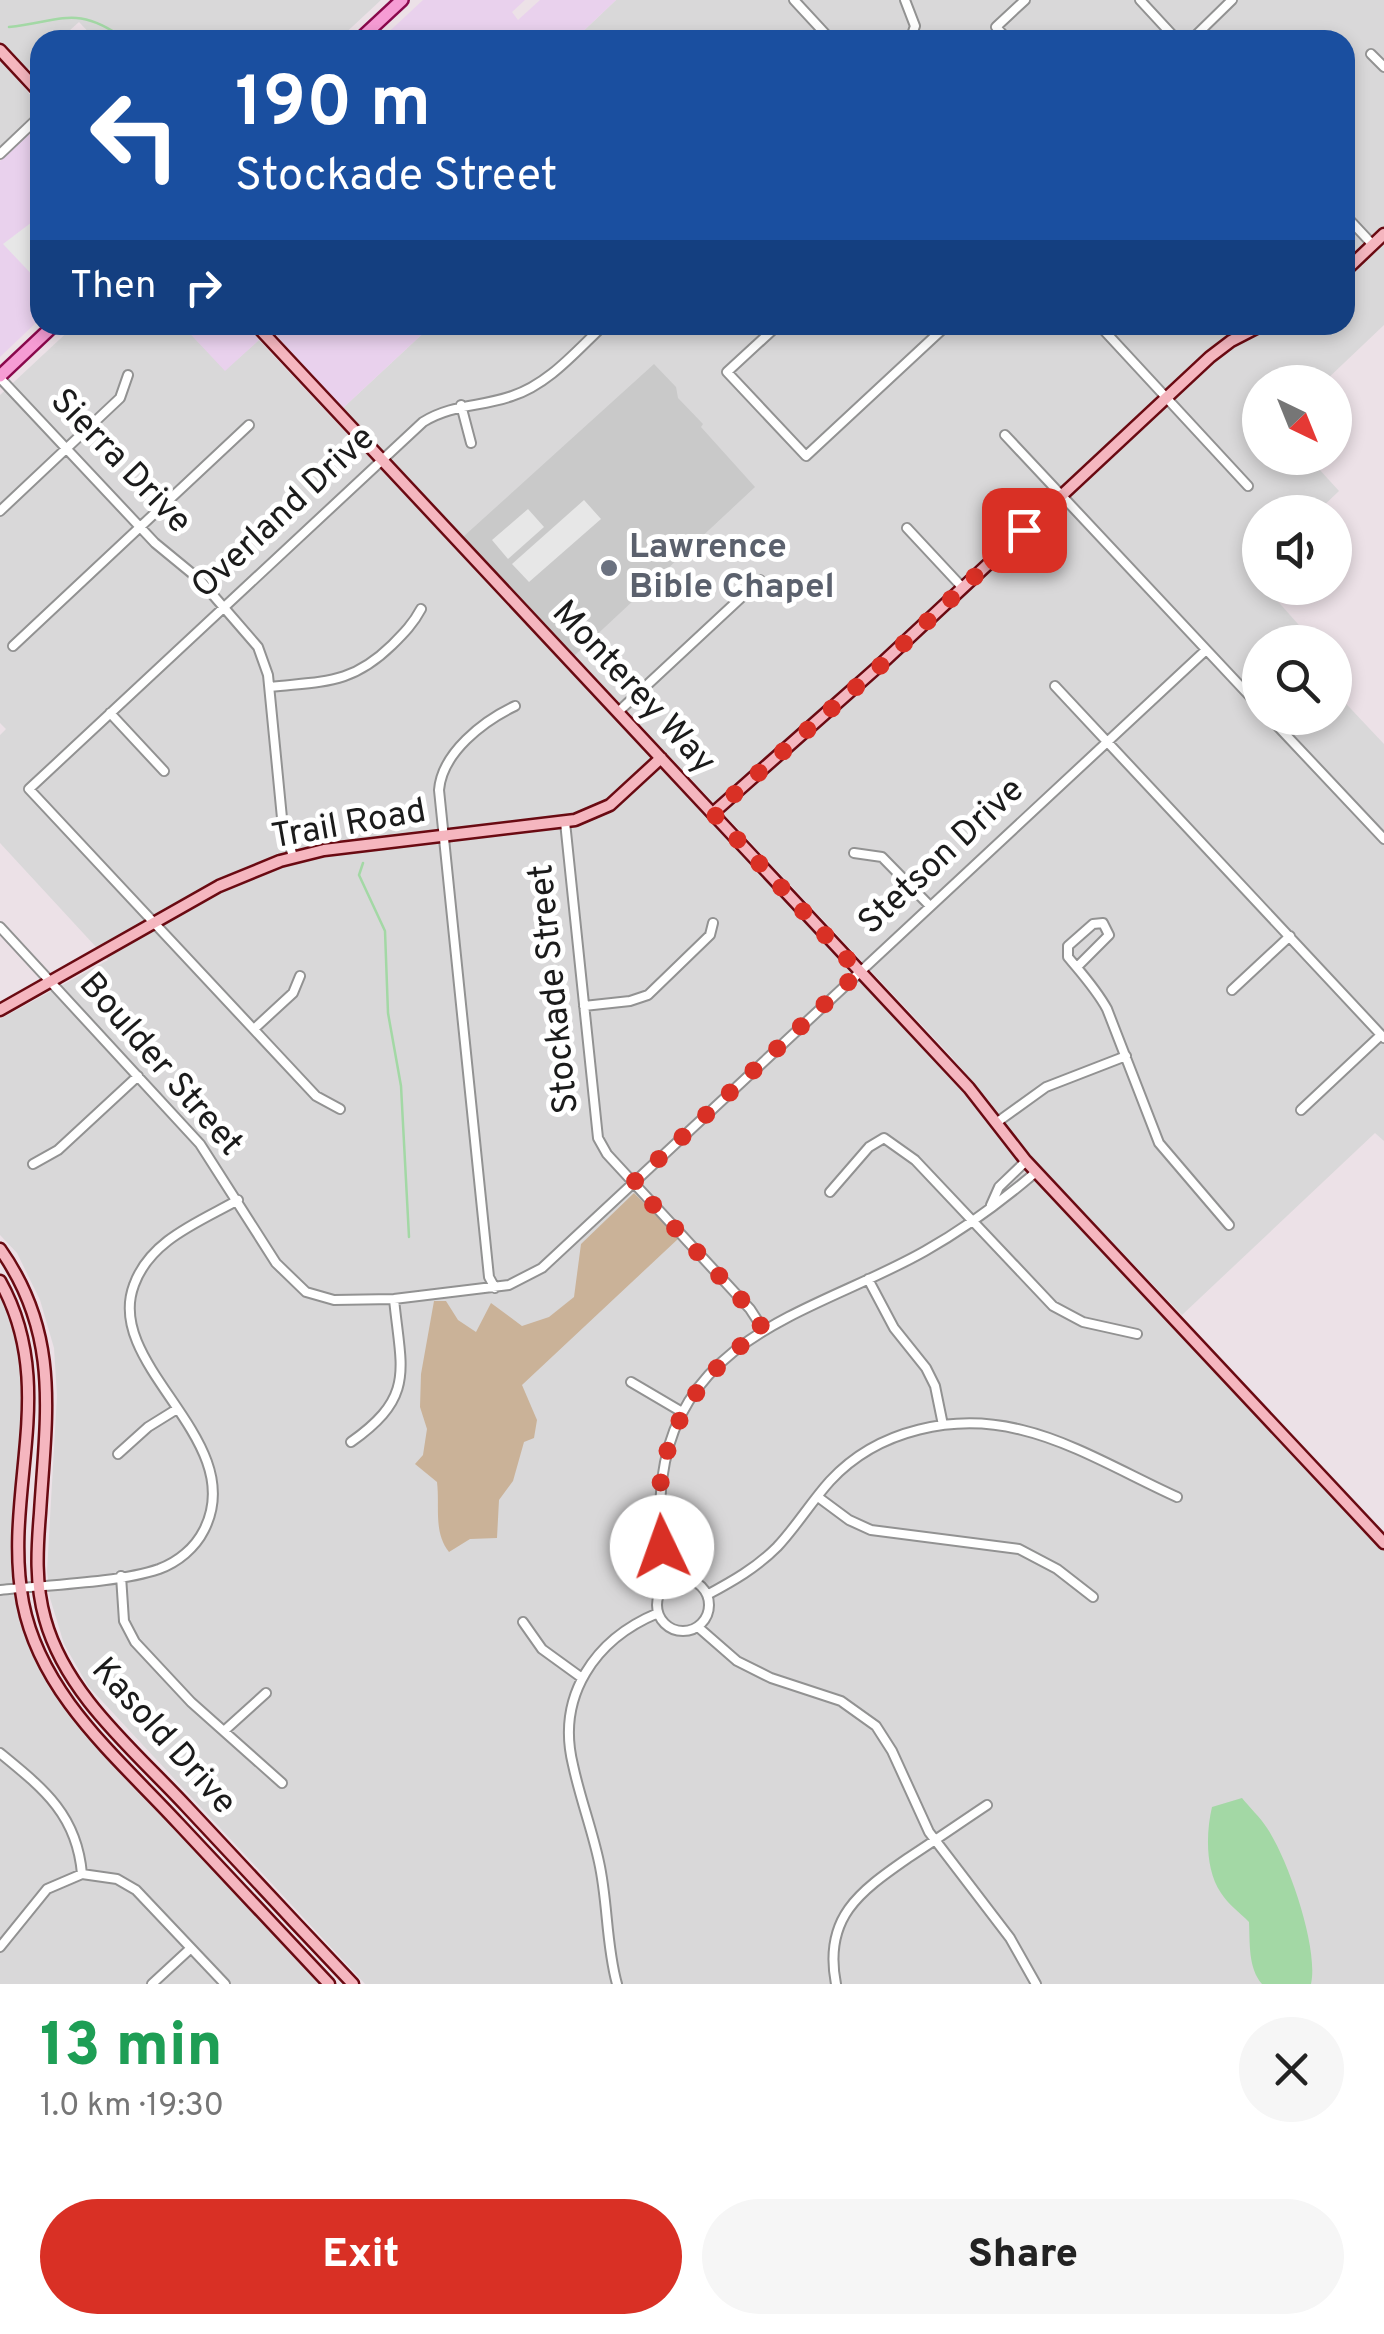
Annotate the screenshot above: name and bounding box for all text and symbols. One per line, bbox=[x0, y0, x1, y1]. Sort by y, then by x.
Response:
text: 190 m bbox=[235, 62, 431, 151]
icon: left bbox=[70, 70, 200, 200]
text: Stockade Street bbox=[235, 149, 557, 206]
icon: right bbox=[176, 260, 231, 315]
text: Then bbox=[70, 263, 156, 312]
north arrow bbox=[1242, 365, 1352, 475]
map controls bbox=[1242, 365, 1352, 735]
street label: Sierra Drive bbox=[40, 380, 200, 544]
street label: Overland Drive bbox=[183, 417, 385, 609]
pin bbox=[982, 488, 1067, 573]
button: sound bbox=[1242, 495, 1352, 605]
icon: arrive bbox=[997, 503, 1052, 558]
place label: Lawrence Bible Chapel bbox=[629, 526, 835, 610]
marker: Lawrence Bible Chapel bbox=[598, 557, 620, 579]
street label: Monterey Way bbox=[542, 592, 724, 784]
button: search bbox=[1242, 625, 1352, 735]
street label: Stetson Drive bbox=[850, 769, 1034, 945]
street label: Trail Road bbox=[268, 790, 430, 860]
street label: Stockade Street bbox=[520, 862, 590, 1116]
street label: Boulder Street bbox=[68, 964, 252, 1166]
position arrow bbox=[610, 1495, 714, 1599]
street label: Kasold Drive bbox=[81, 1649, 245, 1825]
text: 13 min bbox=[40, 2011, 223, 2087]
button: close bbox=[1239, 2017, 1344, 2122]
text: 1.0 km · 19:30 bbox=[40, 2087, 224, 2127]
button: Exit bbox=[40, 2199, 682, 2314]
button: Share bbox=[702, 2199, 1344, 2314]

